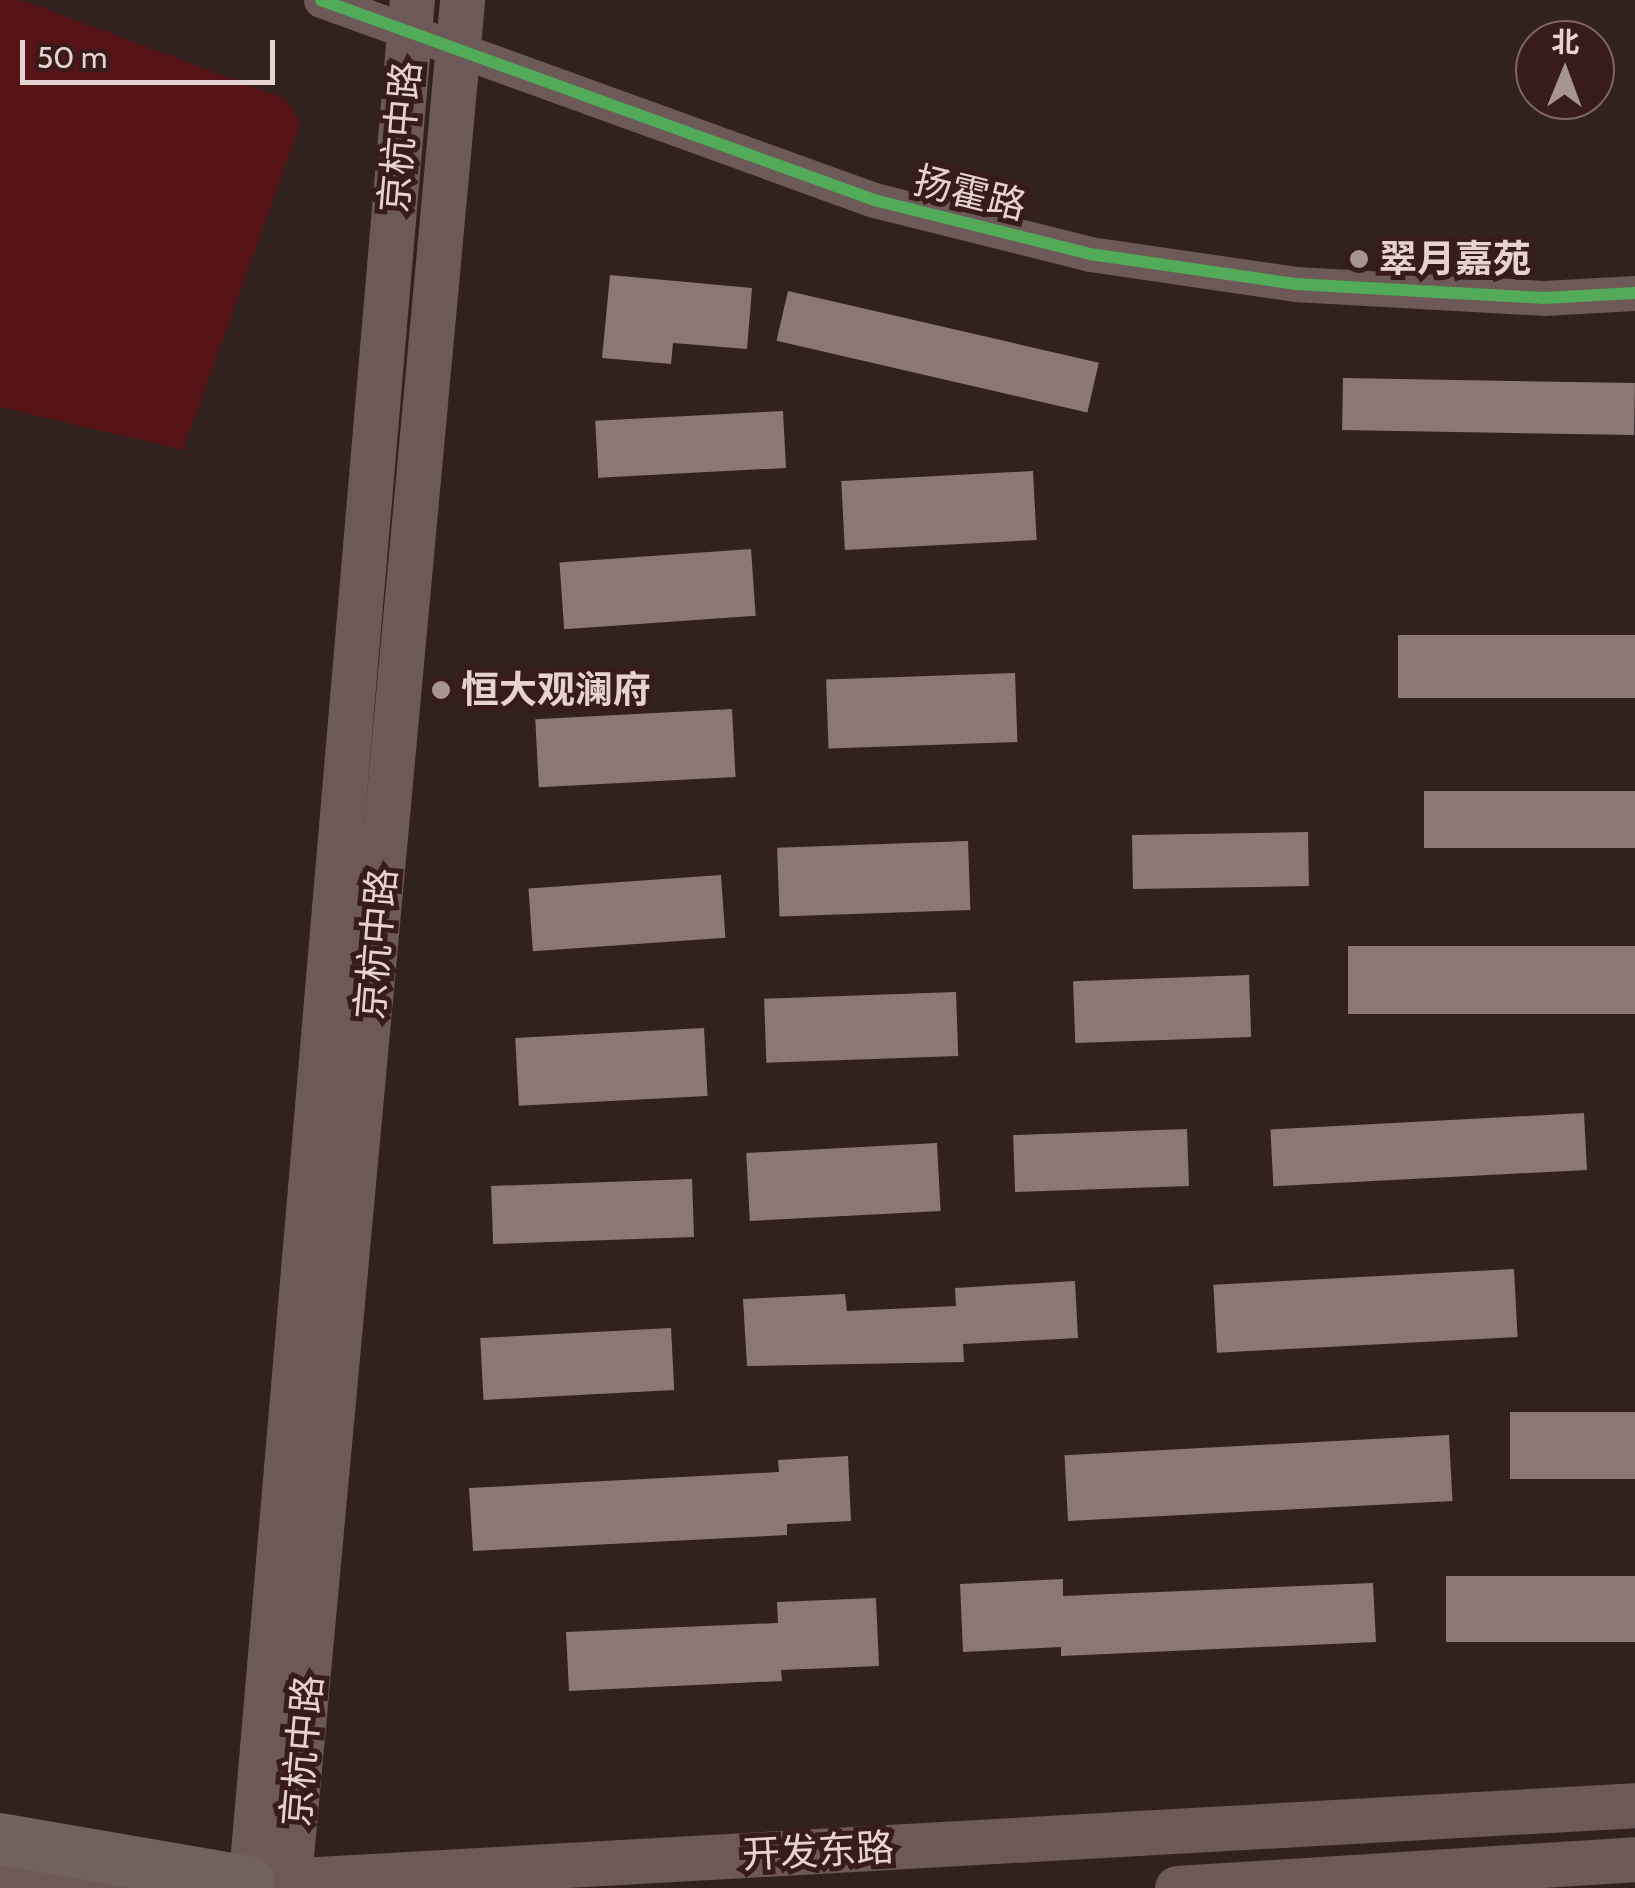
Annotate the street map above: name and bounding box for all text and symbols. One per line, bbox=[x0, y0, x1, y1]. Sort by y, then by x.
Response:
scale bar bbox=[25, 20, 280, 82]
north arrow bbox=[1515, 20, 1615, 120]
text: 北 bbox=[1551, 25, 1580, 59]
text: 50 m bbox=[37, 39, 107, 76]
street label: 京杭中路 bbox=[371, 59, 429, 215]
street label: 扬霍路 bbox=[909, 157, 1031, 229]
place label: 翠月嘉苑 bbox=[1379, 236, 1531, 282]
marker: 翠月嘉苑 bbox=[1348, 248, 1370, 270]
place label: 恒大观澜府 bbox=[461, 667, 651, 713]
marker: 恒大观澜府 bbox=[430, 679, 452, 701]
street label: 京杭中路 bbox=[347, 866, 405, 1022]
street label: 京杭中路 bbox=[273, 1673, 331, 1829]
street label: 开发东路 bbox=[741, 1824, 895, 1878]

